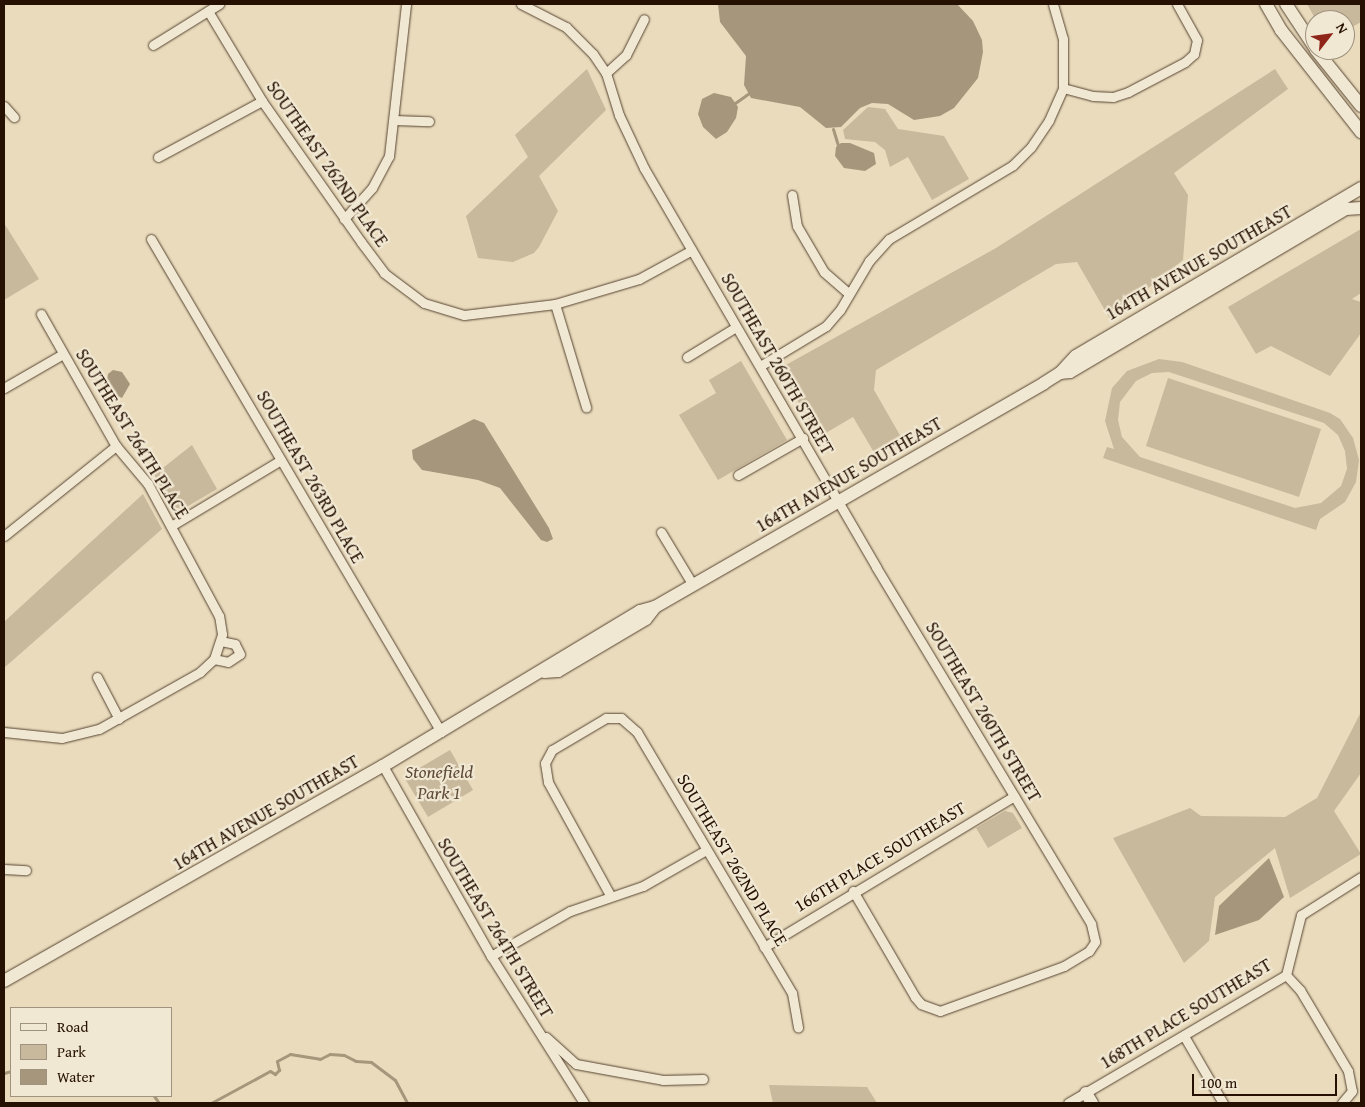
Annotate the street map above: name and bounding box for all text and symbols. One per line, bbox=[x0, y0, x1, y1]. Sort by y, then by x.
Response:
north arrow bbox=[1305, 10, 1355, 60]
text: N bbox=[1331, 19, 1353, 37]
street label: SOUTHEAST 262ND PLACE bbox=[262, 77, 392, 251]
street label: 164TH AVENUE SOUTHEAST bbox=[1102, 201, 1296, 325]
street label: SOUTHEAST 260TH STREET bbox=[716, 269, 838, 459]
street label: SOUTHEAST 264TH PLACE bbox=[71, 345, 193, 523]
street label: SOUTHEAST 263RD PLACE bbox=[252, 387, 368, 567]
street label: 164TH AVENUE SOUTHEAST bbox=[752, 413, 946, 537]
street label: SOUTHEAST 260TH STREET bbox=[921, 618, 1045, 806]
street label: 164TH AVENUE SOUTHEAST bbox=[169, 751, 363, 875]
park label: Stonefield Park 1 bbox=[405, 762, 473, 804]
street label: SOUTHEAST 262ND PLACE bbox=[672, 770, 792, 950]
street label: 166TH PLACE SOUTHEAST bbox=[790, 797, 970, 917]
street label: SOUTHEAST 264TH STREET bbox=[433, 834, 557, 1022]
street label: 168TH PLACE SOUTHEAST bbox=[1096, 954, 1276, 1074]
legend bbox=[10, 1007, 172, 1097]
text: Road bbox=[57, 1016, 88, 1037]
text: Park bbox=[57, 1041, 86, 1062]
scale bar bbox=[1195, 1064, 1340, 1096]
text: Water bbox=[57, 1066, 95, 1087]
text: 100 m bbox=[1200, 1072, 1237, 1093]

